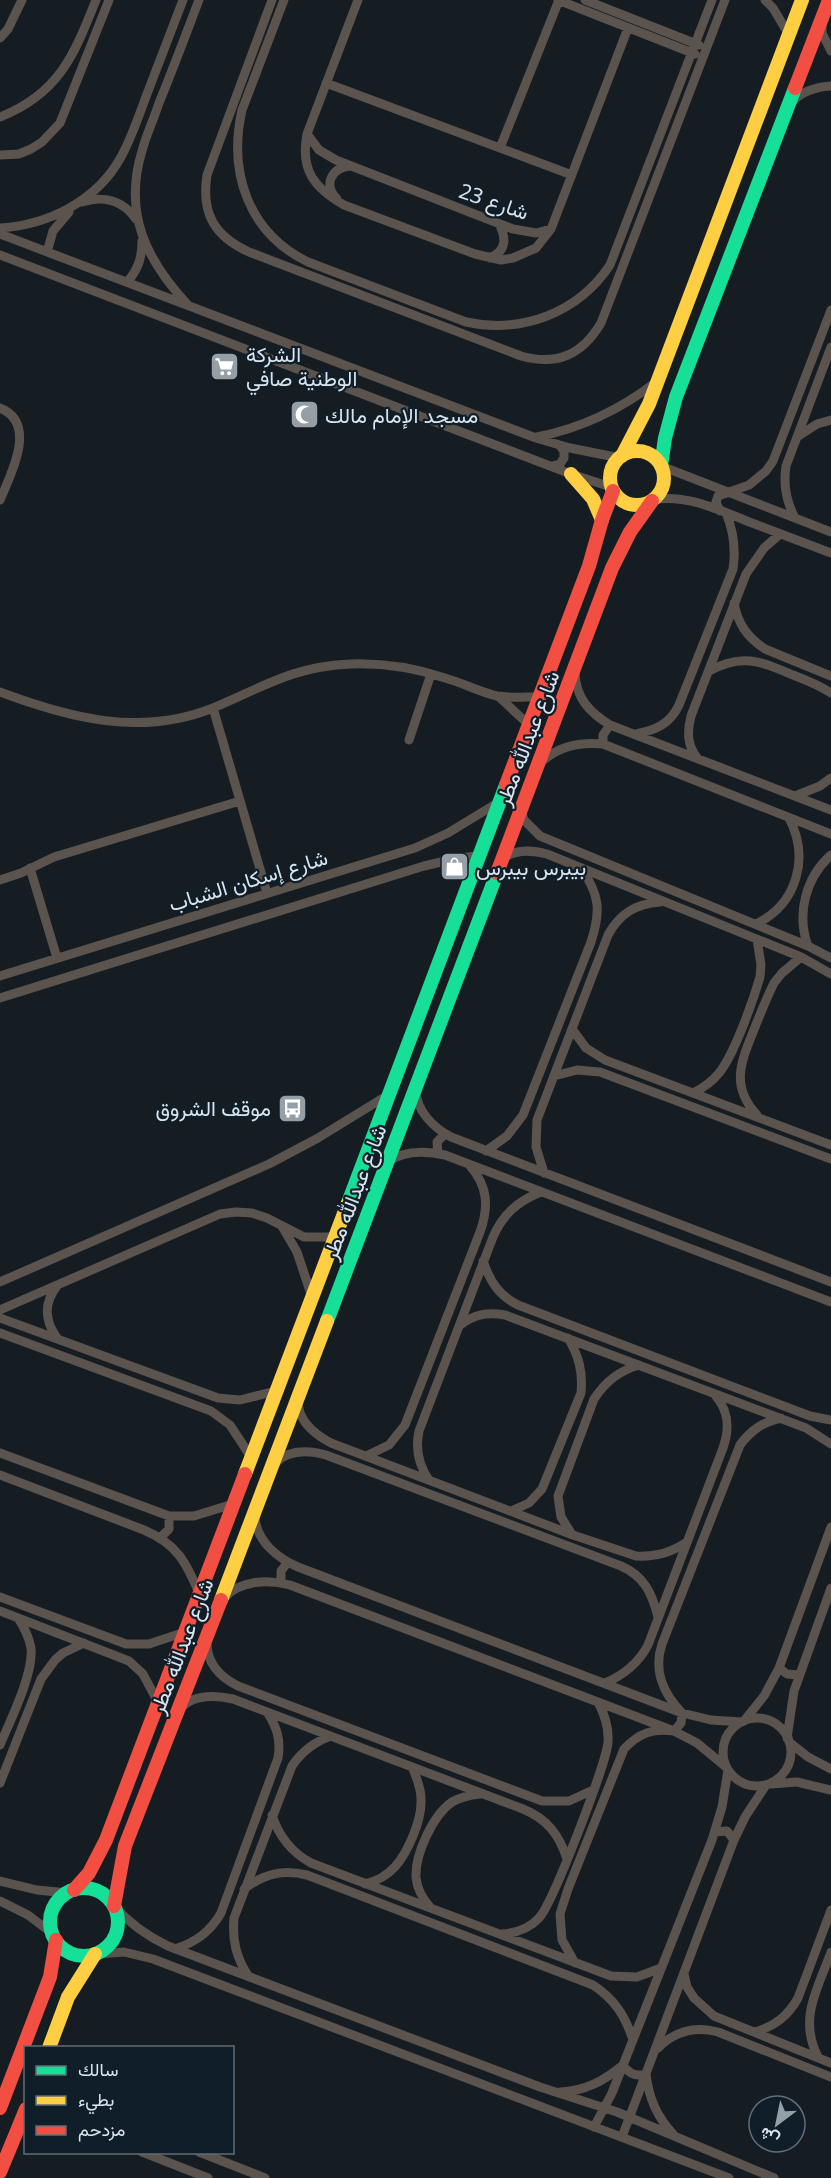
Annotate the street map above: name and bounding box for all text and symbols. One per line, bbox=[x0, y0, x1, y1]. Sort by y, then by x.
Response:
street label: شارع 23 bbox=[455, 176, 532, 227]
place label: الشركة الوطنية صافي bbox=[246, 340, 357, 396]
supermarket icon: الشركة الوطنية صافي bbox=[209, 350, 241, 382]
mosque icon: مسجد الإمام مالك bbox=[288, 399, 320, 431]
place label: مسجد الإمام مالك bbox=[325, 401, 478, 430]
street label: شارع عبدالله مطر bbox=[488, 666, 567, 811]
street label: شارع إسكان الشباب bbox=[165, 843, 331, 918]
shop icon: بيبرس بيبرس bbox=[439, 851, 471, 883]
place label: بيبرس بيبرس bbox=[476, 853, 586, 881]
bus stop icon: موقف الشروق bbox=[276, 1092, 308, 1124]
place label: موقف الشروق bbox=[156, 1094, 271, 1122]
street label: شارع عبدالله مطر bbox=[315, 1120, 394, 1265]
street label: شارع عبدالله مطر bbox=[142, 1574, 221, 1719]
legend bbox=[24, 2046, 234, 2154]
text: سالك bbox=[78, 2057, 118, 2081]
text: بطيء bbox=[78, 2087, 114, 2115]
north arrow bbox=[747, 2094, 807, 2154]
text: مزدحم bbox=[78, 2117, 125, 2142]
text: ش bbox=[755, 2122, 783, 2151]

